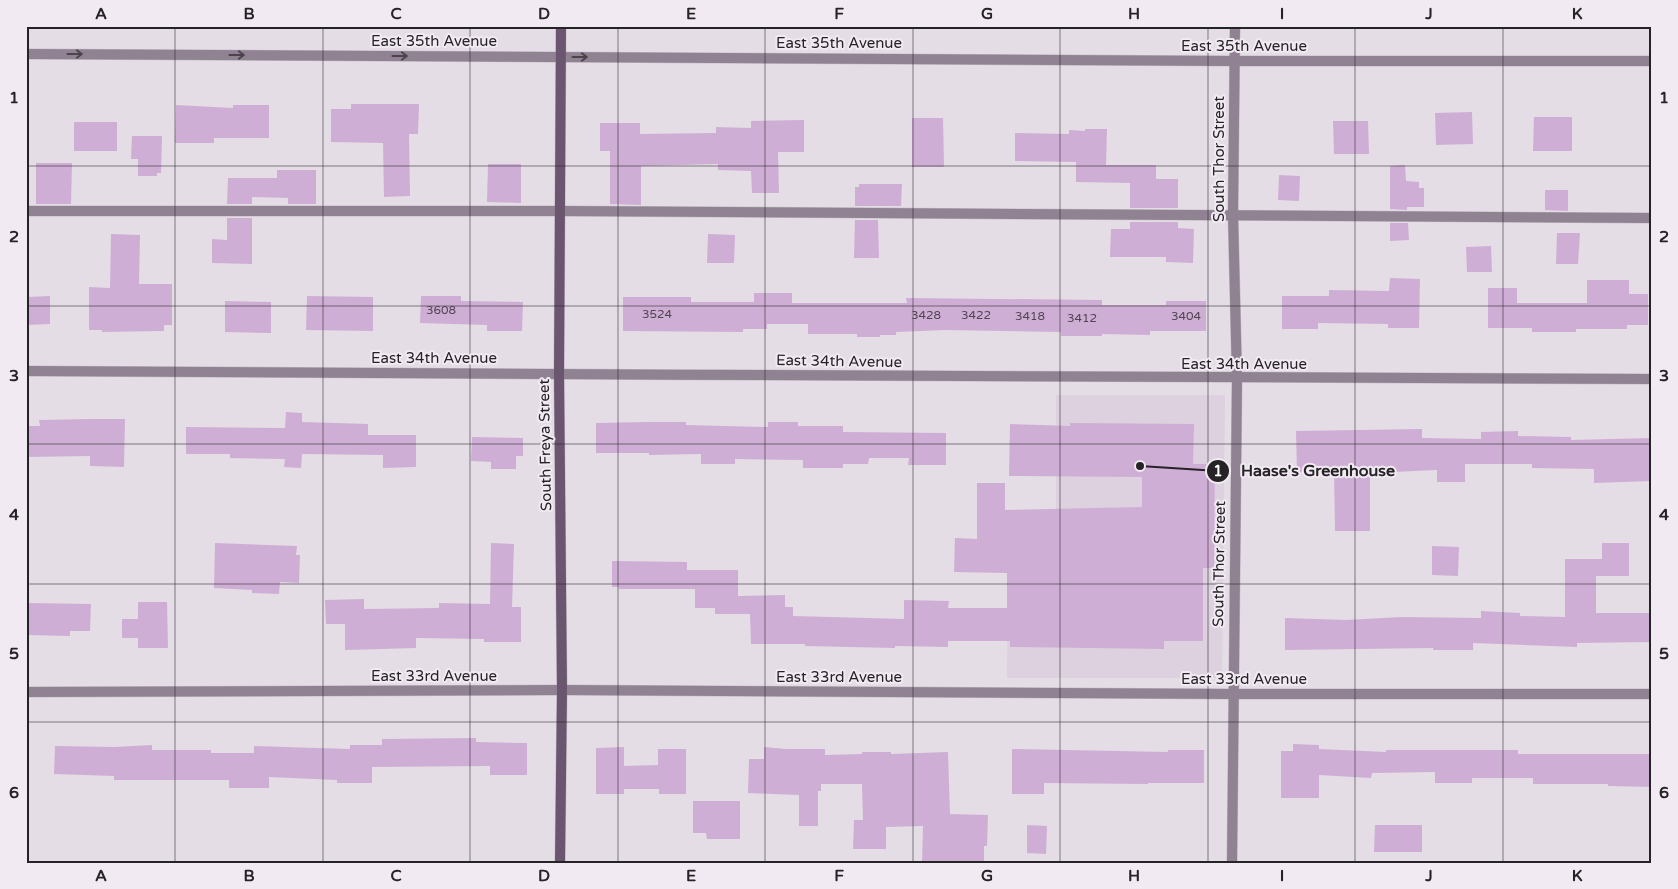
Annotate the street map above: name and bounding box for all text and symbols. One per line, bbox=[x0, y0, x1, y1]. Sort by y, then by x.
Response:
text: A bbox=[95, 4, 107, 24]
text: B bbox=[243, 4, 255, 24]
text: C bbox=[390, 4, 402, 24]
text: D bbox=[538, 4, 550, 24]
text: E bbox=[686, 4, 696, 24]
text: F bbox=[834, 4, 844, 24]
text: G bbox=[981, 4, 993, 24]
text: H bbox=[1128, 4, 1140, 24]
text: I bbox=[1280, 4, 1284, 24]
text: J bbox=[1424, 4, 1433, 24]
text: K bbox=[1572, 4, 1583, 24]
street label: East 35th Avenue bbox=[371, 32, 497, 50]
street label: East 35th Avenue bbox=[776, 34, 902, 52]
street label: East 35th Avenue bbox=[1181, 37, 1307, 55]
one-way arrow bbox=[66, 49, 83, 59]
one-way arrow bbox=[229, 50, 245, 60]
one-way arrow bbox=[392, 51, 408, 61]
one-way arrow bbox=[572, 52, 588, 61]
text: 1 bbox=[9, 88, 19, 108]
text: 1 bbox=[1659, 88, 1669, 108]
street label: South Thor Street bbox=[1210, 96, 1228, 222]
text: 2 bbox=[9, 227, 19, 247]
text: 2 bbox=[1659, 227, 1669, 247]
house number: 3608 bbox=[426, 303, 456, 317]
house number: 3524 bbox=[642, 307, 673, 321]
house number: 3428 bbox=[911, 308, 941, 322]
house number: 3422 bbox=[961, 308, 991, 322]
house number: 3418 bbox=[1015, 309, 1045, 323]
house number: 3404 bbox=[1171, 309, 1202, 323]
house number: 3412 bbox=[1067, 311, 1097, 325]
street label: East 34th Avenue bbox=[371, 349, 497, 367]
street label: East 34th Avenue bbox=[776, 351, 902, 371]
street label: East 34th Avenue bbox=[1181, 355, 1307, 373]
text: 3 bbox=[9, 366, 19, 386]
text: 3 bbox=[1659, 366, 1669, 386]
street label: South Freya Street bbox=[535, 379, 555, 511]
callout: Haase's Greenhouse bbox=[1206, 455, 1405, 486]
text: Haase's Greenhouse bbox=[1241, 461, 1395, 481]
text: 1 bbox=[1213, 462, 1223, 480]
street label: South Thor Street bbox=[1209, 501, 1229, 627]
text: 4 bbox=[9, 505, 19, 525]
text: 4 bbox=[1659, 505, 1669, 525]
text: 5 bbox=[9, 644, 19, 664]
text: 5 bbox=[1659, 644, 1669, 664]
street label: East 33rd Avenue bbox=[371, 667, 497, 685]
street label: East 33rd Avenue bbox=[776, 668, 902, 686]
street label: East 33rd Avenue bbox=[1181, 670, 1307, 688]
text: 6 bbox=[9, 783, 19, 803]
text: 6 bbox=[1659, 783, 1669, 803]
text: A bbox=[95, 866, 107, 886]
text: B bbox=[243, 866, 255, 886]
text: C bbox=[390, 866, 402, 886]
text: D bbox=[538, 866, 550, 886]
text: E bbox=[686, 866, 696, 886]
text: F bbox=[834, 866, 844, 886]
text: G bbox=[981, 866, 993, 886]
text: H bbox=[1128, 866, 1140, 886]
text: I bbox=[1280, 866, 1284, 886]
text: J bbox=[1424, 866, 1433, 886]
text: K bbox=[1572, 866, 1583, 886]

